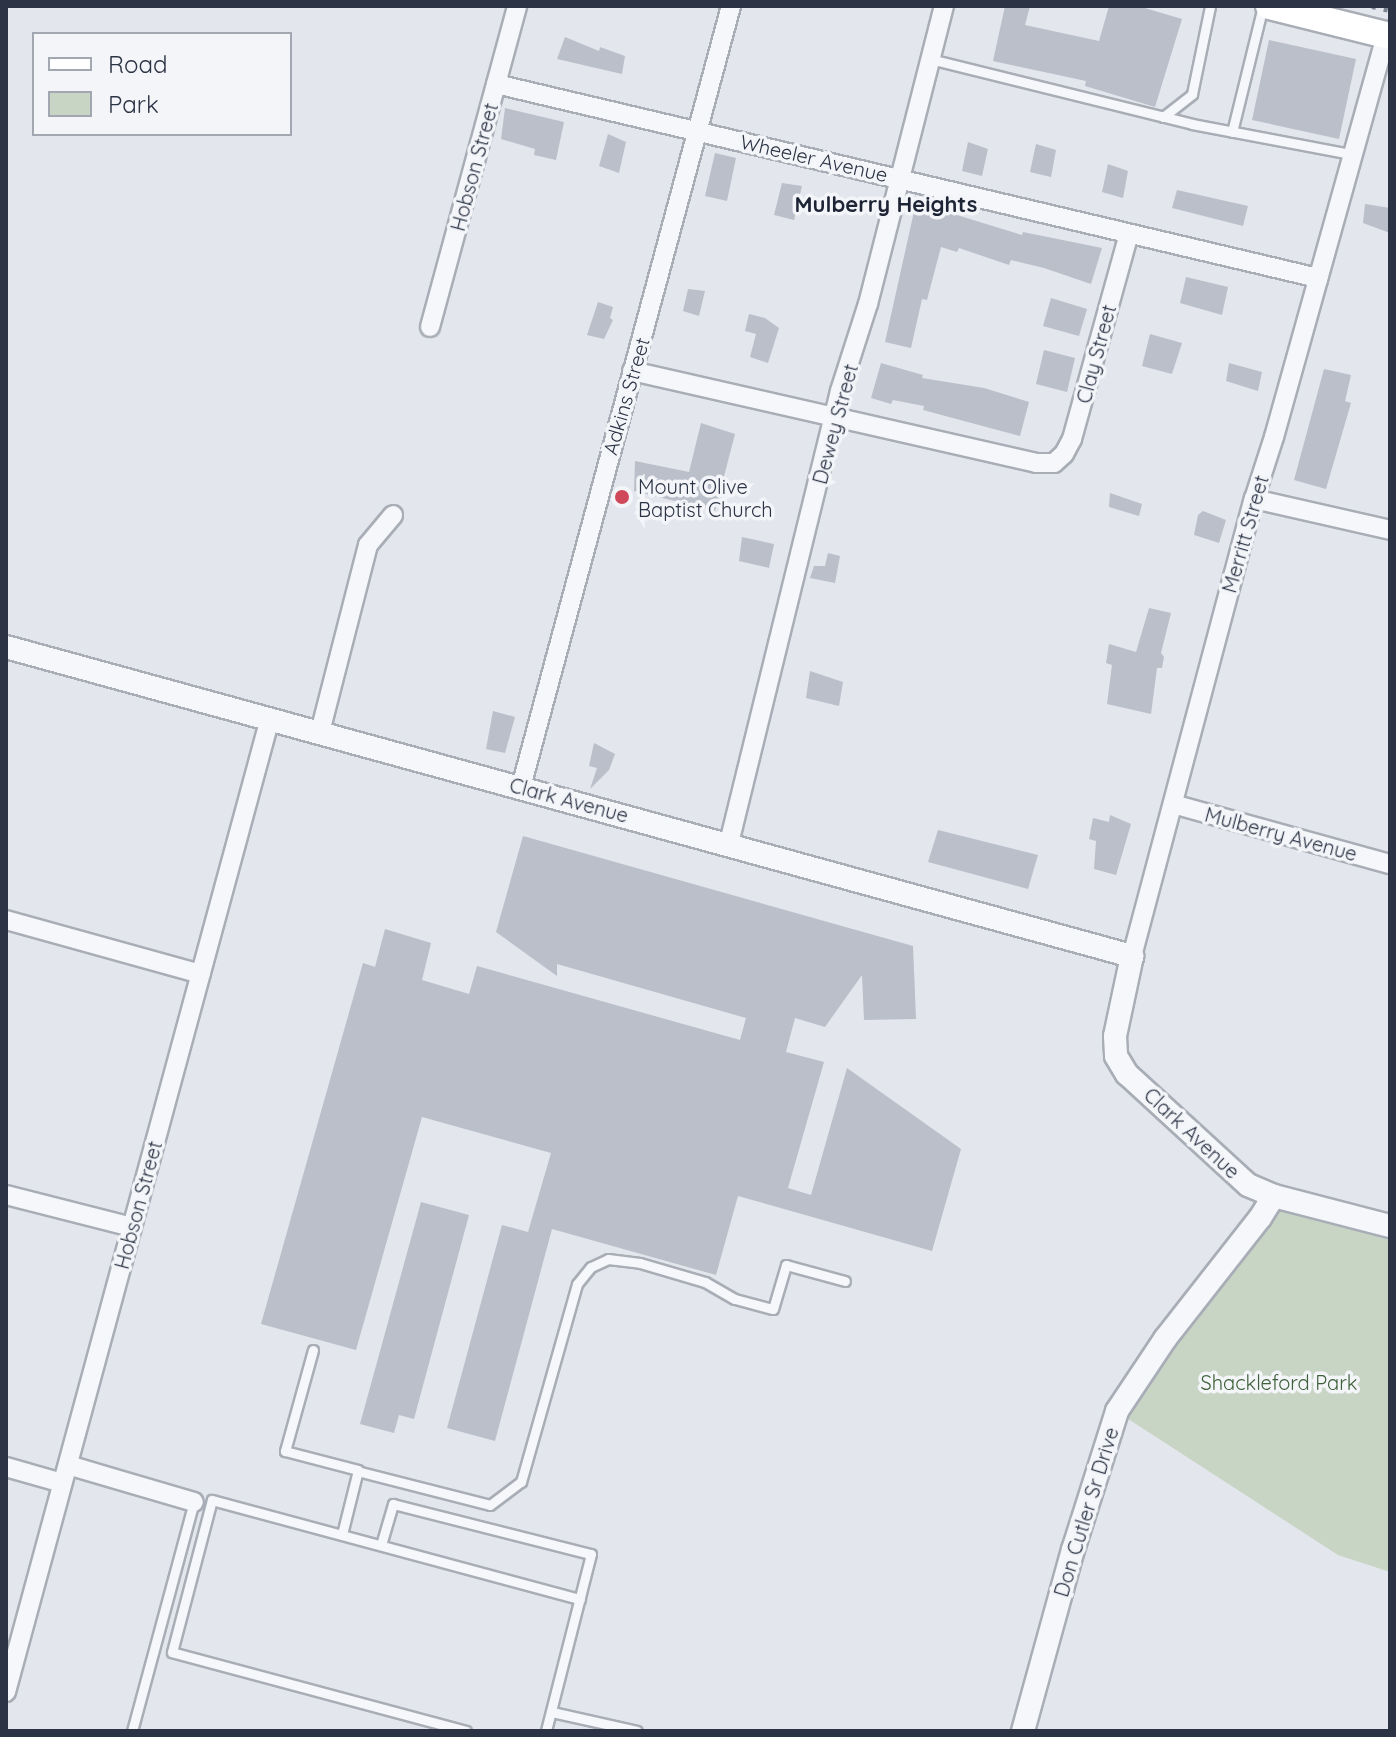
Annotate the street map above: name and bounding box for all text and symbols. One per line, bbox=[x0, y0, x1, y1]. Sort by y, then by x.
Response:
legend bbox=[32, 32, 292, 136]
text: Road bbox=[108, 49, 168, 79]
text: Park bbox=[108, 89, 159, 119]
street label: Hobson Street bbox=[445, 100, 503, 234]
street label: Wheeler Avenue bbox=[738, 129, 890, 187]
district label: Mulberry Heights bbox=[795, 192, 977, 218]
street label: Clay Street bbox=[1071, 302, 1121, 406]
street label: Adkins Street bbox=[598, 334, 654, 458]
street label: Dewey Street bbox=[807, 361, 863, 487]
street label: Merritt Street bbox=[1217, 472, 1273, 596]
place label: Mount Olive Baptist Church bbox=[638, 474, 773, 521]
marker: Mount Olive Baptist Church bbox=[613, 488, 631, 506]
street label: Clark Avenue bbox=[507, 773, 631, 827]
street label: Mulberry Avenue bbox=[1202, 802, 1360, 866]
street label: Clark Avenue bbox=[1139, 1083, 1245, 1183]
street label: Hobson Street bbox=[109, 1138, 167, 1272]
park label: Shackleford Park bbox=[1200, 1370, 1358, 1394]
street label: Don Cutler Sr Drive bbox=[1049, 1424, 1123, 1600]

